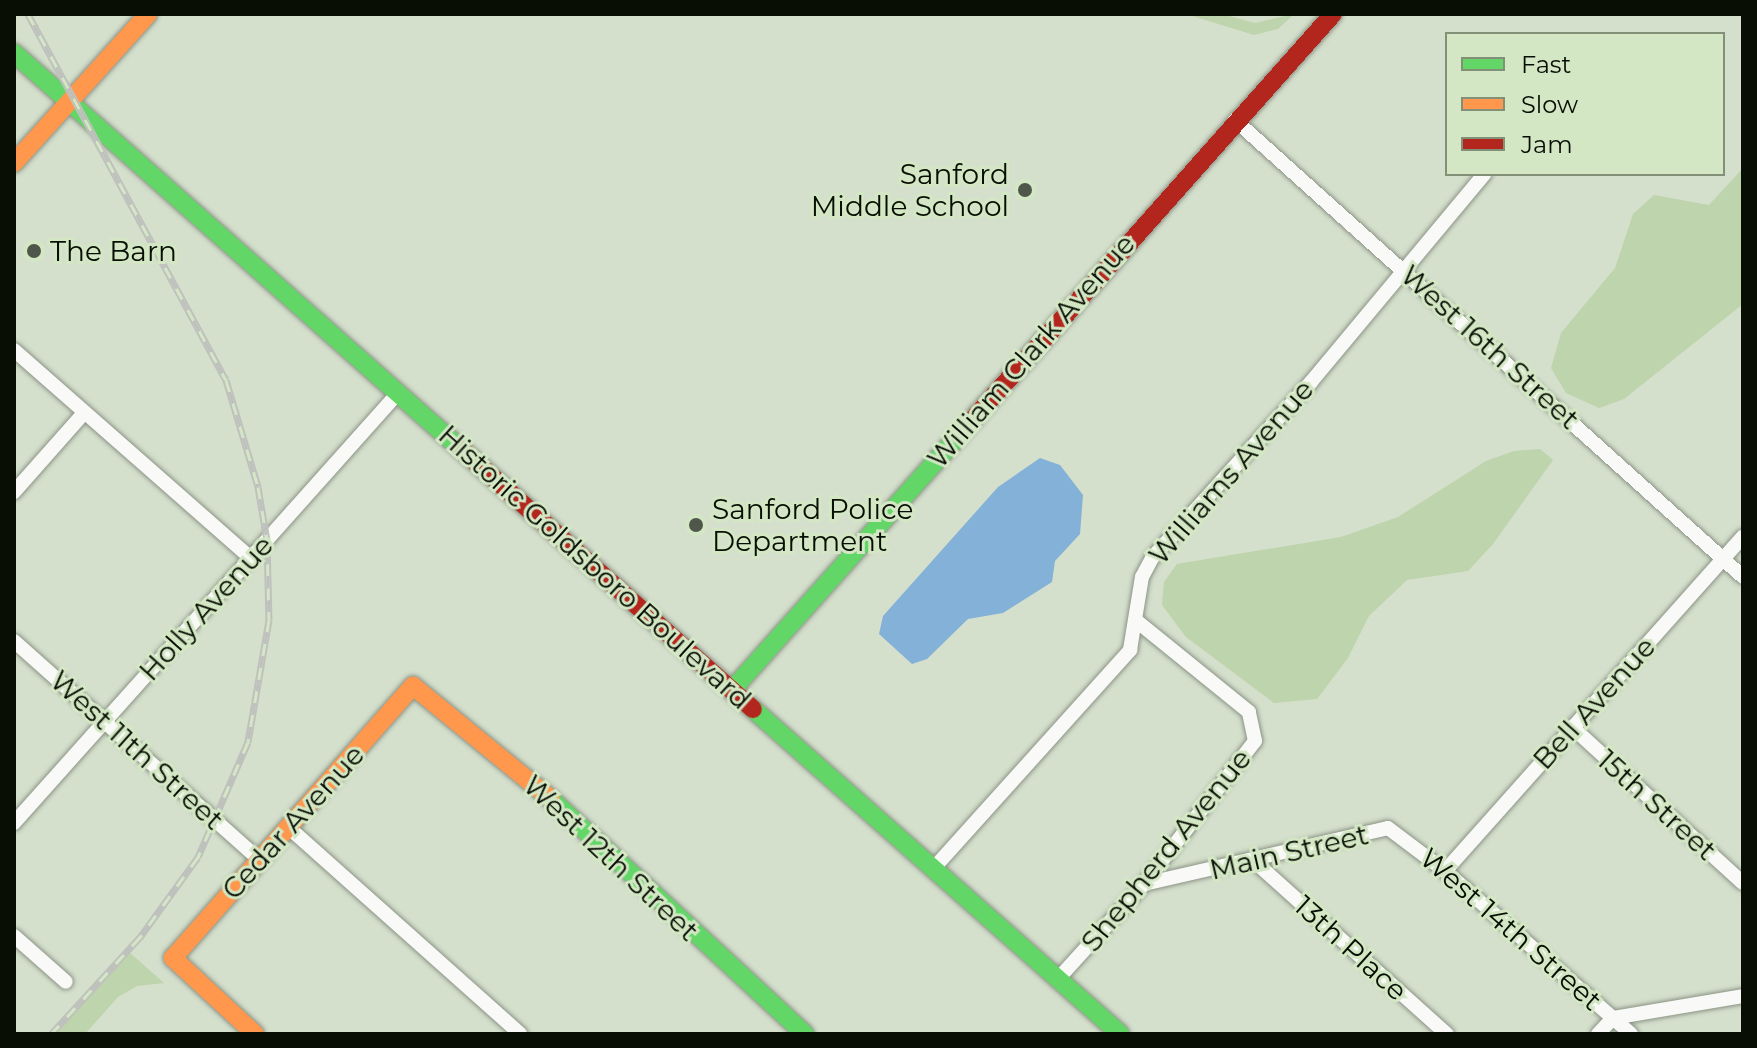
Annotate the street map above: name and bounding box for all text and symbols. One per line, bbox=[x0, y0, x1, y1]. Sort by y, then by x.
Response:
legend bbox=[1445, 32, 1725, 176]
text: Fast bbox=[1521, 50, 1571, 79]
text: Slow bbox=[1521, 90, 1578, 119]
text: Jam bbox=[1521, 130, 1573, 159]
place label: Sanford Middle School bbox=[811, 157, 1009, 223]
marker: Sanford Middle School bbox=[1016, 181, 1034, 199]
street label: William Clark Avenue bbox=[920, 227, 1142, 475]
place label: The Barn bbox=[50, 234, 177, 268]
marker: The Barn bbox=[25, 242, 43, 260]
street label: West 16th Street bbox=[1394, 258, 1586, 436]
street label: Williams Avenue bbox=[1142, 373, 1320, 571]
street label: Historic Goldsboro Boulevard bbox=[432, 418, 758, 716]
place label: Sanford Police Department bbox=[712, 492, 913, 558]
marker: Sanford Police Department bbox=[687, 516, 705, 534]
street label: Holly Avenue bbox=[132, 529, 280, 687]
street label: Bell Avenue bbox=[1526, 630, 1662, 776]
street label: West 11th Street bbox=[44, 663, 230, 837]
street label: Cedar Avenue bbox=[215, 738, 371, 906]
street label: Shepherd Avenue bbox=[1074, 742, 1258, 958]
street label: 15th Street bbox=[1591, 743, 1723, 867]
street label: West 12th Street bbox=[516, 768, 706, 948]
street label: Main Street bbox=[1206, 817, 1372, 887]
street label: West 14th Street bbox=[1413, 841, 1609, 1017]
street label: 13th Place bbox=[1288, 889, 1414, 1007]

